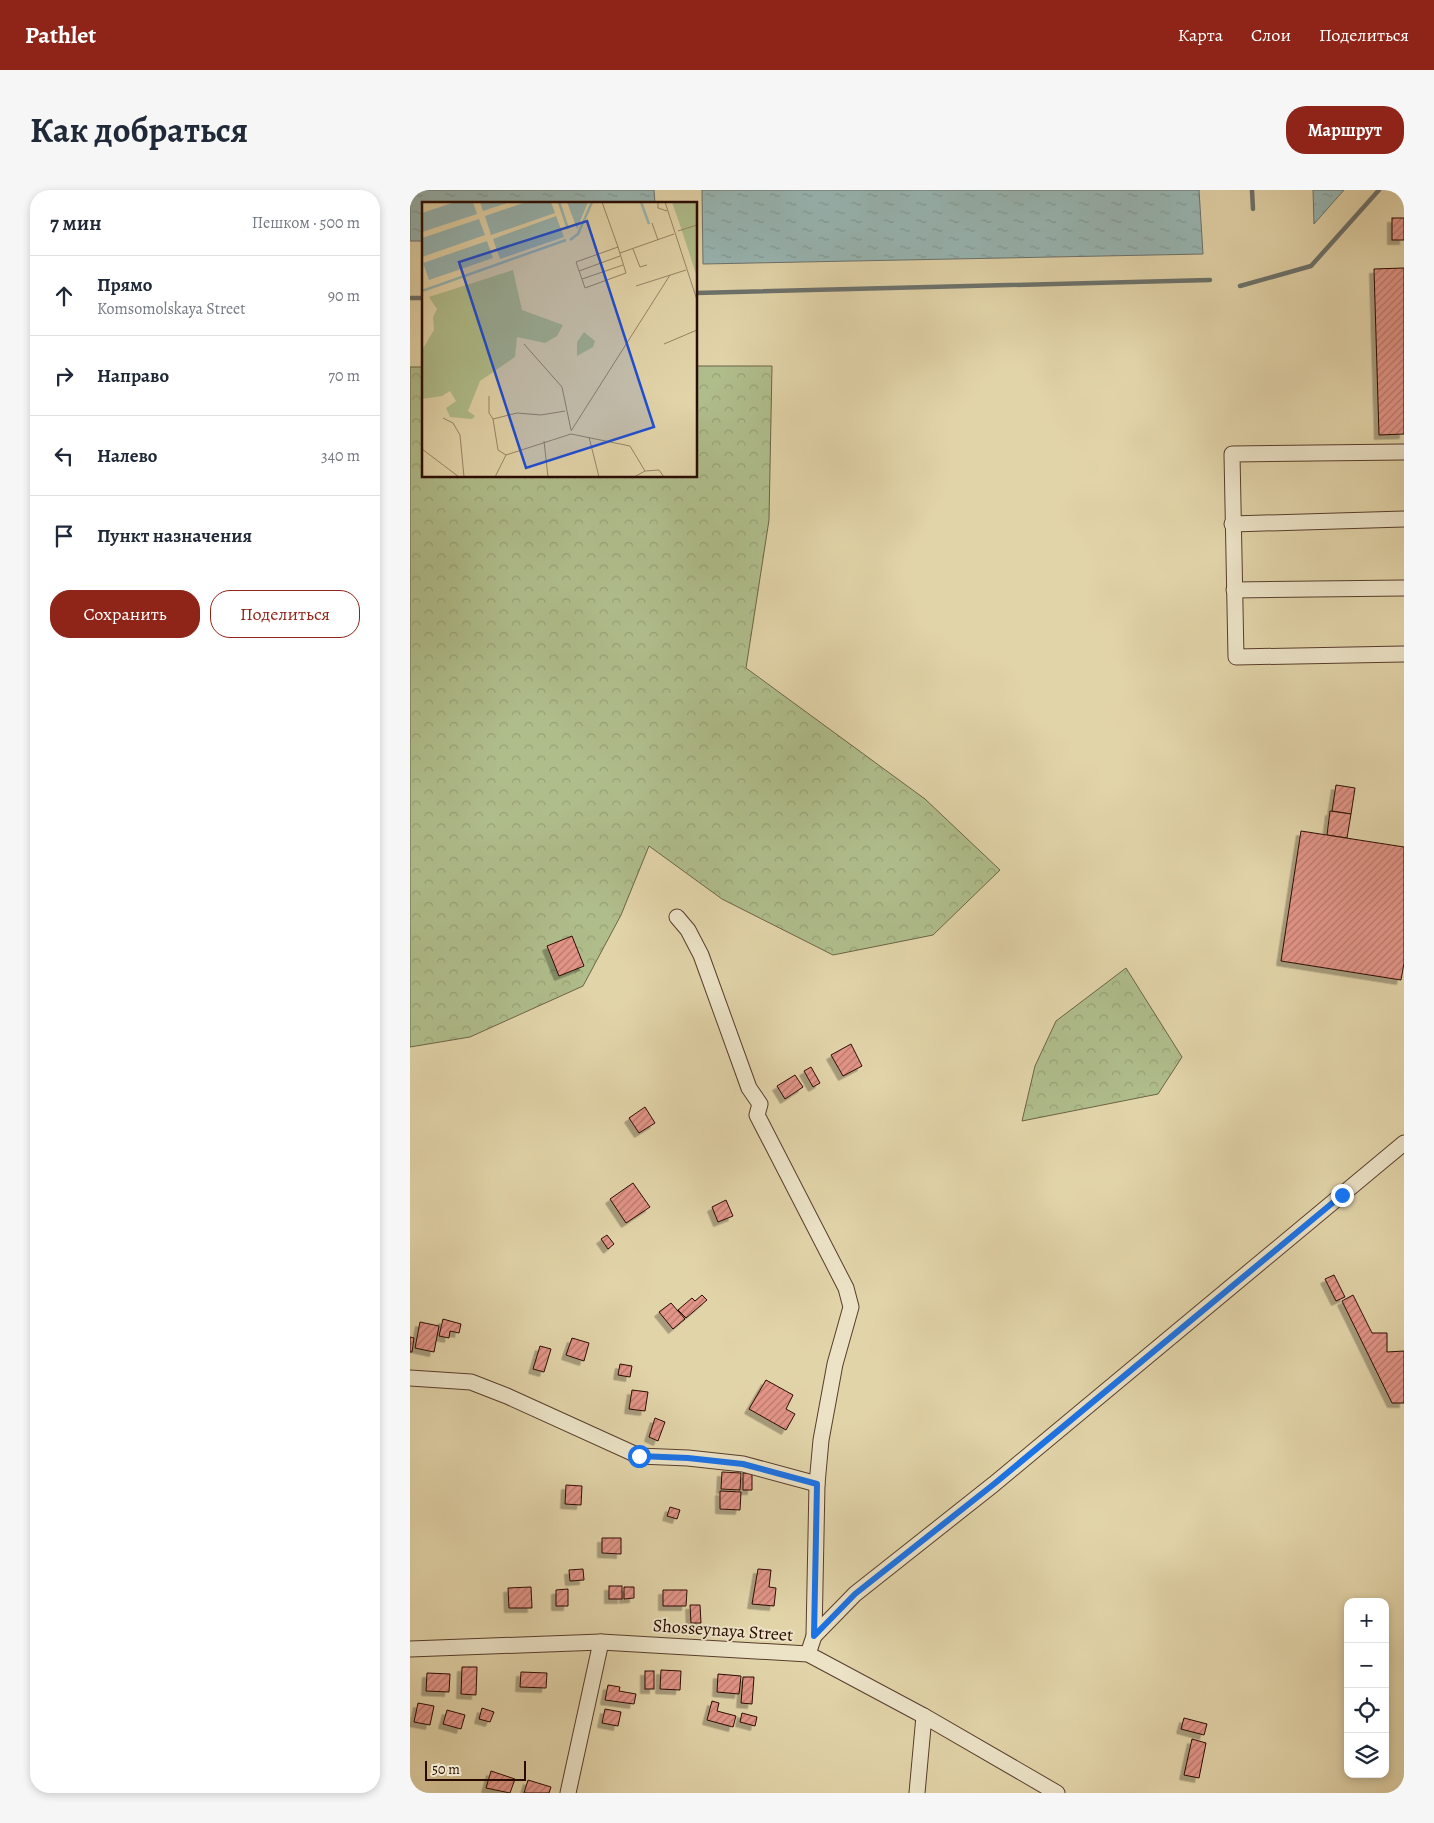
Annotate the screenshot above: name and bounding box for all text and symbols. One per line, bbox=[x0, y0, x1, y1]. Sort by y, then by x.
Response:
text: Pathlet bbox=[25, 19, 96, 51]
text: Карта bbox=[1178, 23, 1223, 47]
text: Слои bbox=[1251, 23, 1291, 47]
text: Поделиться bbox=[1319, 23, 1409, 47]
text: Как добраться bbox=[30, 106, 248, 154]
button: Маршрут bbox=[1286, 106, 1404, 154]
inset map bbox=[422, 202, 698, 478]
text: 7 мин bbox=[50, 209, 102, 237]
text: Пешком · 500 m bbox=[252, 212, 360, 234]
text: Прямо bbox=[97, 272, 152, 298]
icon: ahead bbox=[50, 282, 78, 310]
text: 90 m bbox=[328, 285, 360, 307]
text: Komsomolskaya Street bbox=[97, 298, 246, 320]
icon: right bbox=[50, 362, 78, 390]
text: Направо bbox=[97, 363, 169, 389]
text: 70 m bbox=[328, 365, 360, 387]
icon: left bbox=[50, 442, 78, 470]
text: Налево bbox=[97, 443, 157, 469]
text: 340 m bbox=[321, 445, 360, 467]
icon: arrive bbox=[50, 522, 78, 550]
text: Пункт назначения bbox=[97, 523, 252, 549]
button: Сохранить bbox=[50, 590, 200, 638]
button: Поделиться bbox=[210, 590, 360, 638]
route end bbox=[1331, 1184, 1354, 1207]
route start bbox=[628, 1445, 651, 1468]
map controls bbox=[1344, 1598, 1389, 1778]
button: + bbox=[1344, 1598, 1389, 1643]
street label: Shosseynaya Street bbox=[652, 1613, 794, 1647]
button: − bbox=[1344, 1643, 1389, 1688]
button: locate bbox=[1344, 1688, 1389, 1733]
button: layers bbox=[1344, 1733, 1389, 1778]
scale bar bbox=[425, 1758, 526, 1781]
text: 50 m bbox=[432, 1760, 460, 1779]

